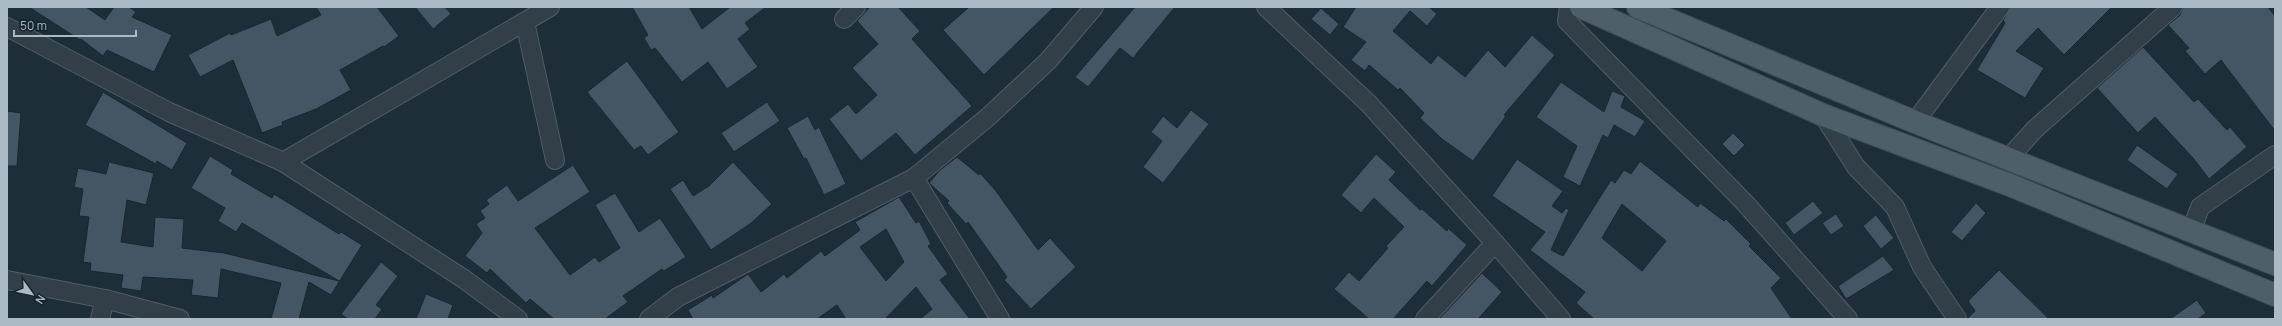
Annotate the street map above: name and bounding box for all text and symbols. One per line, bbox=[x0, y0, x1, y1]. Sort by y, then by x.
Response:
scale bar bbox=[14, 12, 136, 38]
text: 50 m bbox=[20, 17, 47, 34]
north arrow bbox=[12, 274, 52, 314]
text: N bbox=[32, 292, 49, 307]

